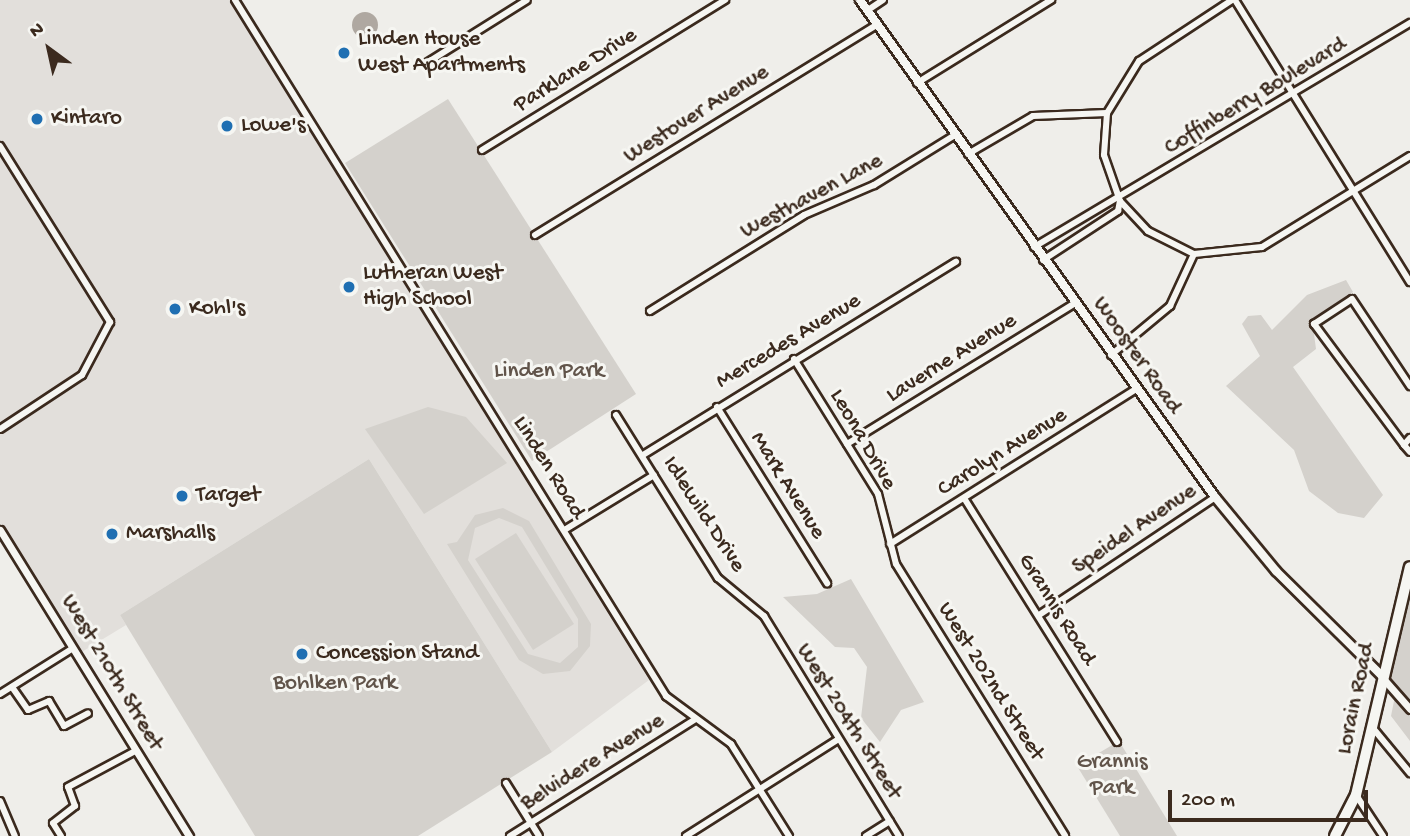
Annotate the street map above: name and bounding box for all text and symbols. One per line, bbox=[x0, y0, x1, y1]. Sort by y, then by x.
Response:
north arrow bbox=[14, 14, 84, 84]
text: N bbox=[26, 18, 49, 44]
street label: Parklane Drive bbox=[509, 22, 643, 120]
place label: Linden House West Apartments bbox=[358, 26, 525, 80]
street label: Coffinberry Boulevard bbox=[1160, 32, 1352, 162]
marker: Linden House West Apartments bbox=[336, 45, 352, 61]
street label: Westover Avenue bbox=[619, 59, 775, 171]
place label: Kintaro bbox=[51, 105, 122, 133]
marker: Kintaro bbox=[29, 111, 45, 127]
place label: Lowe's bbox=[241, 112, 305, 140]
marker: Lowe's bbox=[219, 118, 235, 134]
street label: Westhaven Lane bbox=[736, 148, 888, 246]
place label: Lutheran West High School bbox=[363, 260, 502, 314]
marker: Lutheran West High School bbox=[341, 279, 357, 295]
street label: Mercedes Avenue bbox=[712, 288, 866, 396]
street label: Wooster Road bbox=[1085, 292, 1187, 420]
place label: Kohl's bbox=[189, 295, 245, 323]
marker: Kohl's bbox=[167, 301, 183, 317]
street label: Laverne Avenue bbox=[882, 308, 1022, 410]
park label: Linden Park bbox=[494, 358, 604, 386]
street label: Leona Drive bbox=[822, 385, 902, 495]
street label: Carolyn Avenue bbox=[933, 402, 1073, 504]
street label: Linden Road bbox=[505, 411, 591, 525]
street label: Mark Avenue bbox=[743, 427, 831, 545]
street label: Idlewild Drive bbox=[655, 452, 751, 578]
street label: Speidel Avenue bbox=[1068, 478, 1202, 582]
place label: Target bbox=[196, 482, 260, 510]
marker: Target bbox=[174, 488, 190, 504]
place label: Marshalls bbox=[126, 520, 215, 548]
marker: Marshalls bbox=[104, 526, 120, 542]
street label: Grannis Road bbox=[1011, 549, 1101, 671]
street label: West 210th Street bbox=[54, 590, 168, 756]
street label: West 202nd Street bbox=[930, 598, 1050, 766]
street label: West 204th Street bbox=[789, 639, 907, 805]
place label: Concession Stand bbox=[316, 640, 478, 668]
street label: Lorain Road bbox=[1332, 641, 1382, 757]
marker: Concession Stand bbox=[294, 646, 310, 662]
park label: Bohlken Park bbox=[273, 670, 397, 698]
street label: Belvidere Avenue bbox=[516, 708, 670, 818]
park label: Grannis Park bbox=[1077, 749, 1147, 803]
scale bar bbox=[1172, 776, 1372, 820]
text: 200 m bbox=[1181, 789, 1235, 814]

